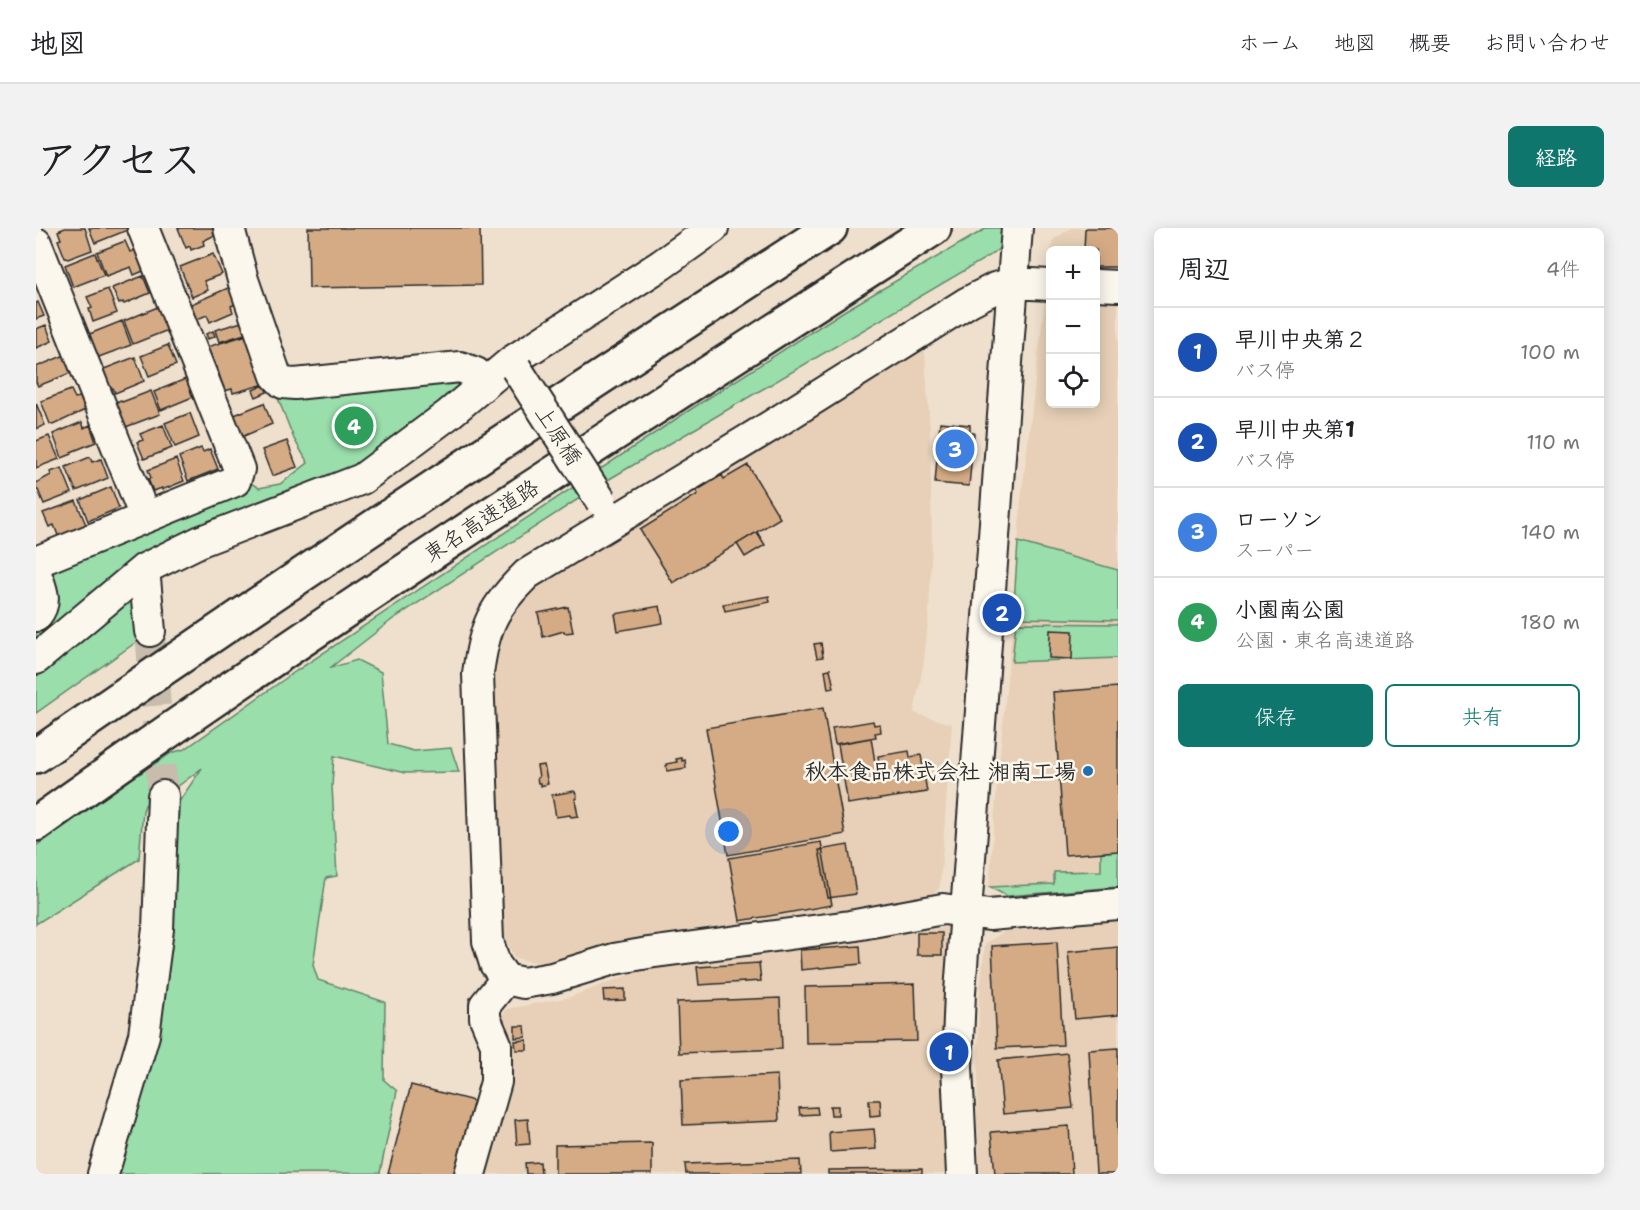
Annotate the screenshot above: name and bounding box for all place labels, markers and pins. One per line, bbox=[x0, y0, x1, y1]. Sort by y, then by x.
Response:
pin: 4 bbox=[334, 404, 374, 448]
pin: 3 bbox=[936, 426, 974, 472]
pin: 2 bbox=[982, 590, 1022, 636]
place label: 秋本食品株式会社 湘南工場 bbox=[804, 757, 1076, 786]
marker: 秋本食品株式会社 湘南工場 bbox=[1081, 764, 1095, 778]
pin: 1 bbox=[930, 1030, 968, 1074]

